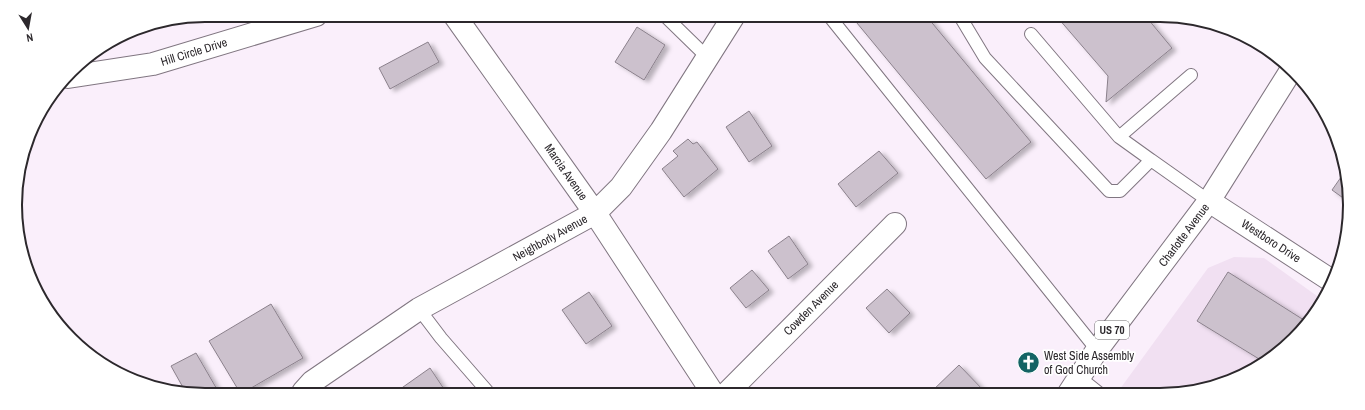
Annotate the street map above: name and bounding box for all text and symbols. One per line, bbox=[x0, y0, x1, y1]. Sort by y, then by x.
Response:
north arrow bbox=[8, 8, 48, 48]
text: N bbox=[25, 30, 34, 45]
street label: Hill Circle Drive bbox=[159, 34, 229, 70]
street label: Marcia Avenue bbox=[541, 141, 591, 203]
street label: Charlotte Avenue bbox=[1155, 200, 1213, 270]
street label: Neighborly Avenue bbox=[510, 211, 590, 265]
street label: Westboro Drive bbox=[1238, 216, 1304, 266]
street label: Cowden Avenue bbox=[780, 277, 842, 339]
road number: US 70 bbox=[1095, 321, 1129, 339]
place label: West Side Assembly of God Church bbox=[1044, 348, 1134, 378]
church icon: West Side Assembly of God Church bbox=[1015, 350, 1041, 376]

